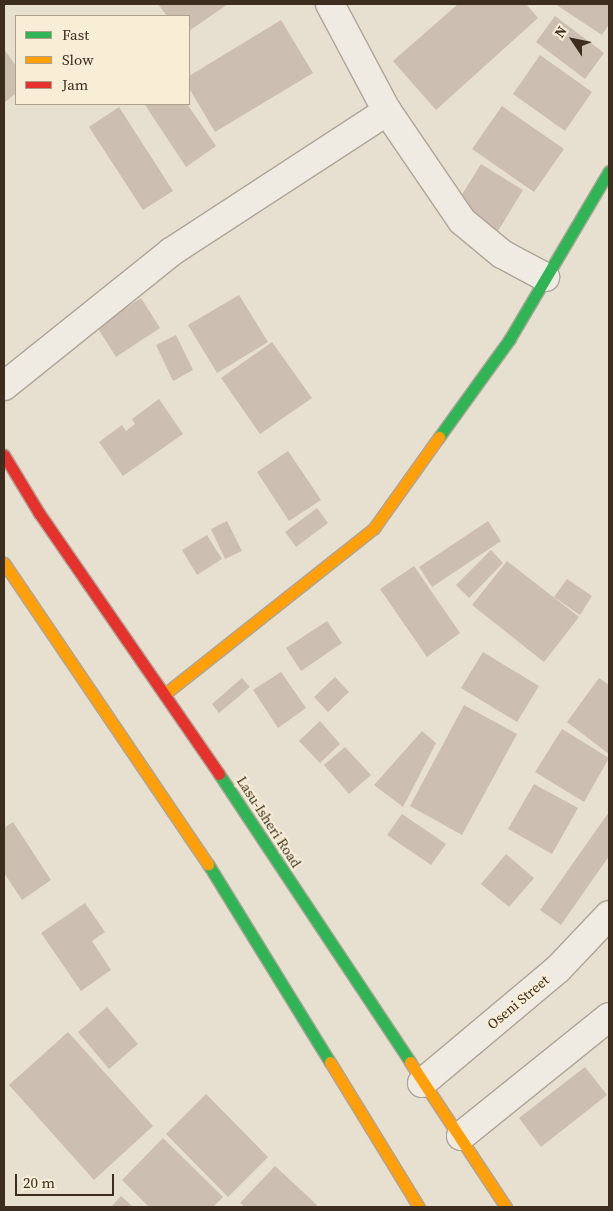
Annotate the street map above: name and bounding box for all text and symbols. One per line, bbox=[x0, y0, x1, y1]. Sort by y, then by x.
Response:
legend bbox=[15, 15, 190, 105]
north arrow bbox=[548, 15, 598, 65]
text: N bbox=[549, 22, 572, 41]
text: Fast bbox=[62, 24, 89, 45]
text: Slow bbox=[62, 49, 94, 70]
text: Jam bbox=[62, 74, 88, 95]
street label: Lasu-Isheri Road bbox=[233, 773, 305, 871]
street label: Oseni Street bbox=[484, 971, 552, 1033]
scale bar bbox=[18, 1164, 116, 1196]
text: 20 m bbox=[23, 1172, 55, 1193]

